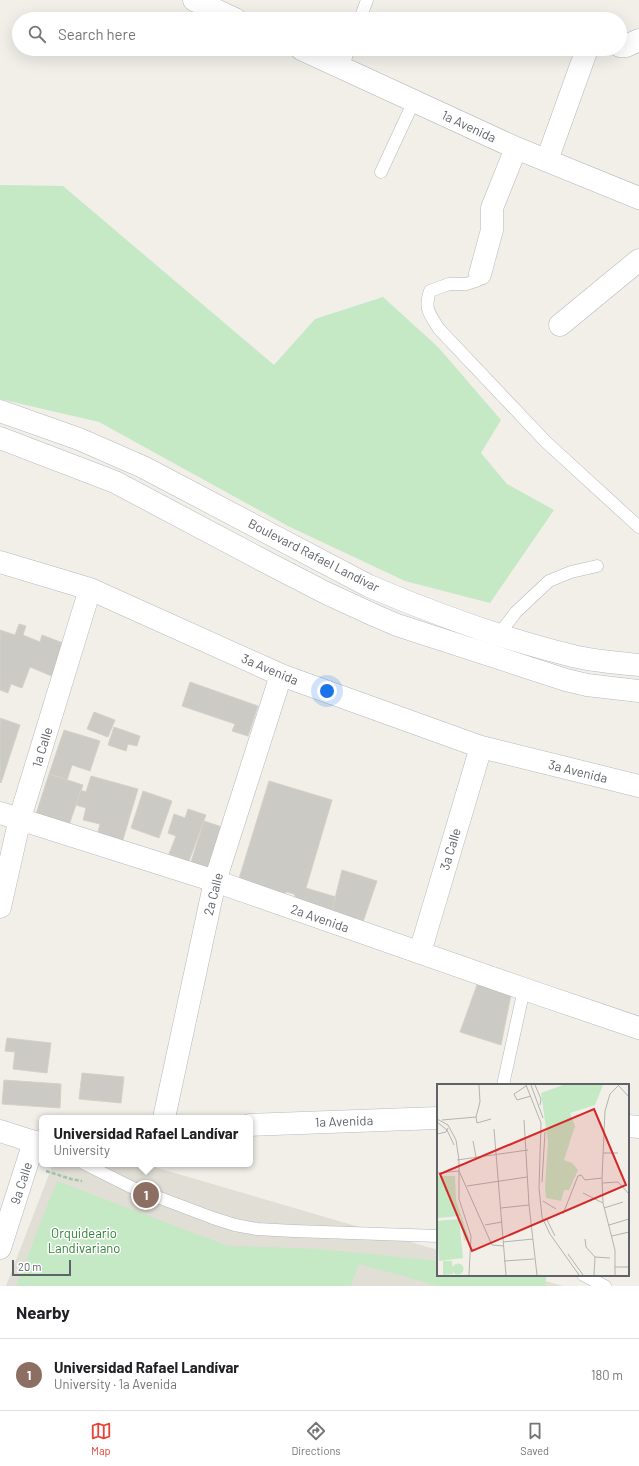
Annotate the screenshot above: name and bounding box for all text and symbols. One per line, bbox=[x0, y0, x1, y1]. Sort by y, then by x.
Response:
search box bbox=[12, 12, 627, 56]
icon: search bbox=[26, 23, 48, 45]
text: Search here bbox=[58, 25, 136, 43]
street label: 1a Avenida bbox=[439, 106, 499, 146]
street label: Boulevard Rafael Landívar bbox=[246, 515, 383, 595]
street label: 3a Avenida bbox=[239, 650, 301, 688]
your location bbox=[317, 681, 337, 701]
street label: 1a Calle bbox=[28, 725, 56, 769]
street label: 3a Avenida bbox=[547, 756, 609, 786]
street label: 3a Calle bbox=[436, 826, 464, 872]
street label: 2a Calle bbox=[200, 871, 226, 917]
street label: 2a Avenida bbox=[289, 901, 351, 935]
inset map bbox=[437, 1084, 629, 1276]
street label: 1a Avenida bbox=[315, 1112, 373, 1130]
popup bbox=[39, 1115, 253, 1167]
text: Universidad Rafael Landívar bbox=[53, 1124, 239, 1142]
text: University bbox=[53, 1142, 110, 1158]
street label: 9a Calle bbox=[7, 1160, 35, 1206]
pin: 1 bbox=[133, 1180, 159, 1210]
park label: Orquideario Landivariano bbox=[48, 1225, 120, 1256]
scale bar bbox=[12, 1258, 71, 1277]
text: 20 m bbox=[18, 1260, 41, 1273]
text: Nearby bbox=[16, 1302, 70, 1322]
text: Universidad Rafael Landívar bbox=[54, 1358, 239, 1376]
text: 1 bbox=[27, 1367, 31, 1383]
text: 180 m bbox=[591, 1367, 623, 1383]
text: University · 1a Avenida bbox=[54, 1376, 177, 1392]
tab: Map bbox=[90, 1420, 112, 1457]
tab: Directions bbox=[291, 1420, 341, 1457]
tab: Saved bbox=[520, 1420, 549, 1457]

